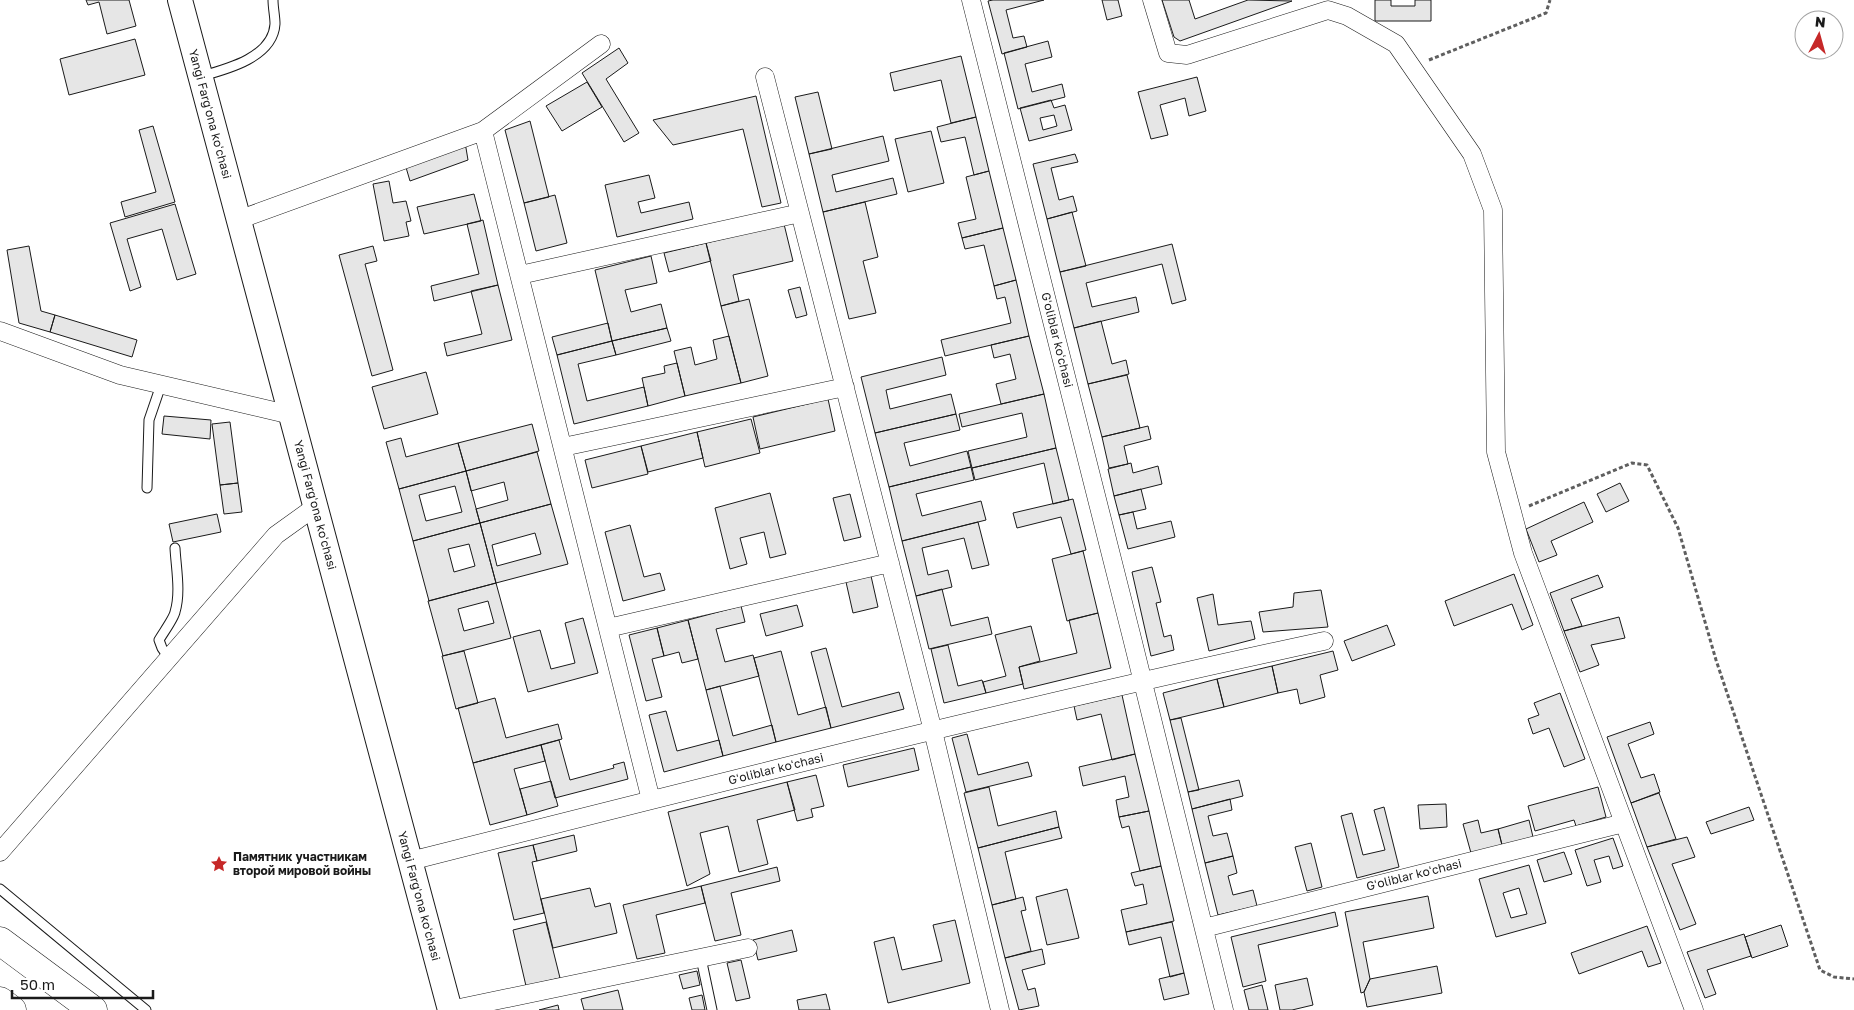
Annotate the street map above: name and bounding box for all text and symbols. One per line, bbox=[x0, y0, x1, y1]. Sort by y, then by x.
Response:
north arrow bbox=[1794, 10, 1844, 60]
text: N bbox=[1814, 13, 1827, 31]
street label: Yangi Fargʻona koʻchasi bbox=[186, 47, 235, 180]
street label: Gʻoliblar koʻchasi bbox=[1038, 291, 1077, 389]
street label: Yangi Fargʻona koʻchasi bbox=[291, 438, 340, 571]
street label: Gʻoliblar koʻchasi bbox=[727, 749, 825, 788]
street label: Yangi Fargʻona koʻchasi bbox=[395, 829, 444, 962]
place label: Памятник участникам второй мировой войны bbox=[233, 849, 371, 878]
place icon: Памятник участникам второй мировой войны bbox=[209, 854, 229, 874]
street label: Gʻoliblar koʻchasi bbox=[1365, 855, 1463, 894]
scale bar bbox=[12, 968, 154, 1000]
text: 50 m bbox=[20, 975, 55, 993]

